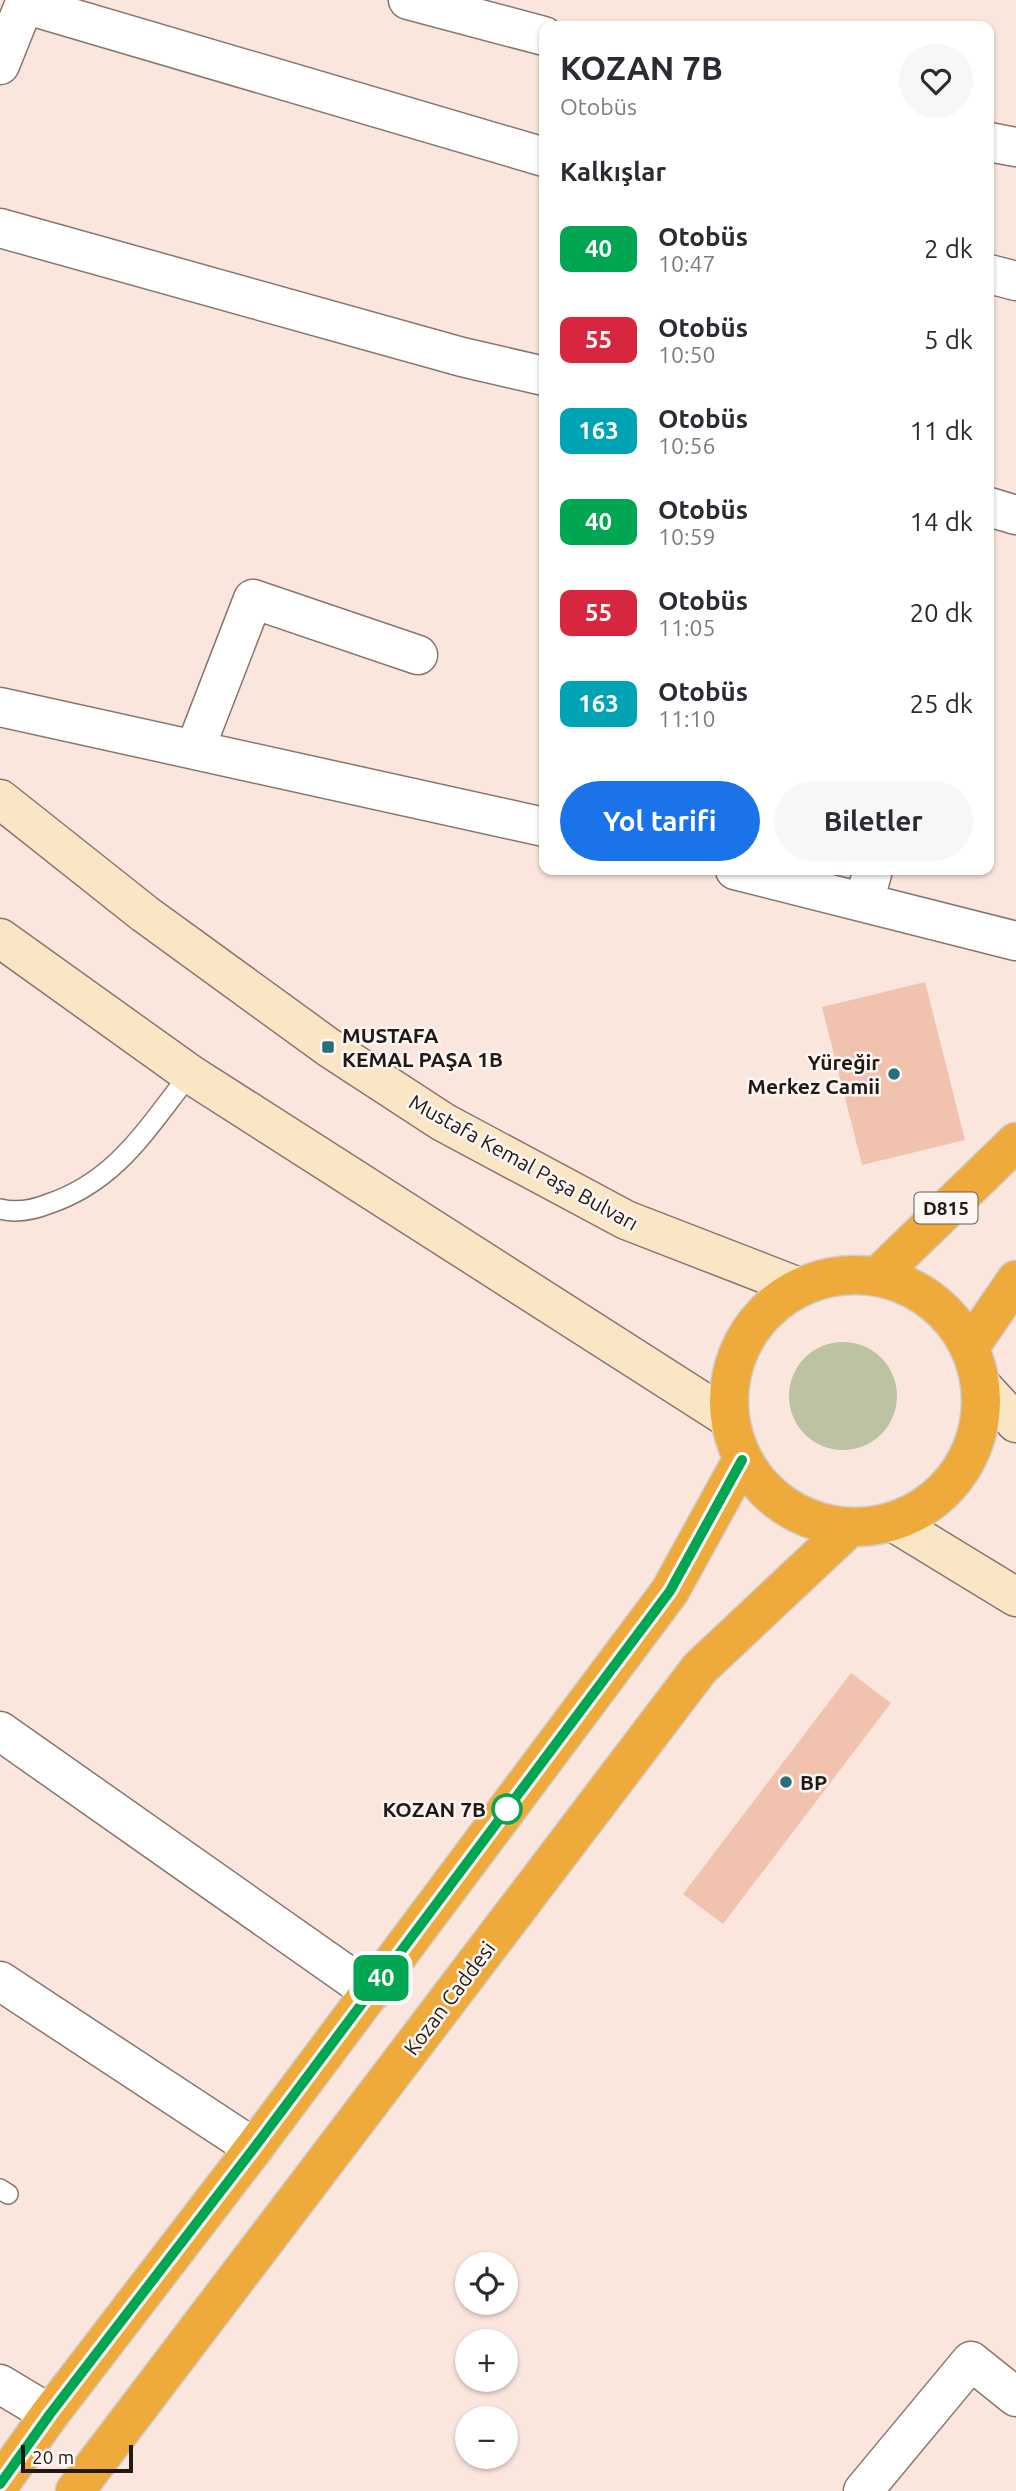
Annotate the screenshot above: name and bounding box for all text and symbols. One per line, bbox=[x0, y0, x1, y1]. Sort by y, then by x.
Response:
button: heart bbox=[899, 44, 973, 118]
text: KOZAN 7B bbox=[560, 49, 723, 86]
text: Otobüs bbox=[560, 94, 637, 119]
text: Kalkışlar bbox=[560, 157, 666, 186]
text: Otobüs bbox=[658, 222, 748, 251]
text: 2 dk bbox=[924, 234, 973, 263]
text: 40 bbox=[585, 235, 612, 262]
text: 10:47 bbox=[658, 251, 716, 276]
text: Otobüs bbox=[658, 313, 748, 342]
text: 5 dk bbox=[924, 325, 973, 354]
text: 55 bbox=[585, 326, 612, 353]
text: 10:50 bbox=[658, 342, 716, 367]
text: Otobüs bbox=[658, 404, 748, 433]
text: 11 dk bbox=[909, 416, 973, 445]
text: 163 bbox=[578, 417, 619, 444]
text: 10:56 bbox=[658, 433, 716, 458]
text: Otobüs bbox=[658, 495, 748, 524]
text: 14 dk bbox=[909, 507, 973, 536]
text: 40 bbox=[585, 508, 612, 535]
text: 10:59 bbox=[658, 524, 716, 549]
text: Otobüs bbox=[658, 586, 748, 615]
text: 20 dk bbox=[909, 598, 973, 627]
text: 55 bbox=[585, 599, 612, 626]
text: 11:05 bbox=[658, 615, 716, 640]
text: Otobüs bbox=[658, 677, 748, 706]
text: 25 dk bbox=[909, 689, 973, 718]
text: 163 bbox=[578, 690, 619, 717]
text: 11:10 bbox=[658, 706, 716, 731]
button: Yol tarifi bbox=[560, 781, 760, 861]
button: Biletler bbox=[774, 781, 973, 861]
place label: MUSTAFA KEMAL PAŞA 1B bbox=[342, 1023, 503, 1071]
marker: MUSTAFA KEMAL PAŞA 1B bbox=[320, 1039, 336, 1055]
place label: Yüreğir Merkez Camii bbox=[747, 1050, 880, 1098]
marker: Yüreğir Merkez Camii bbox=[886, 1066, 902, 1082]
street label: Mustafa Kemal Paşa Bulvarı bbox=[405, 1089, 643, 1235]
road number: D815 bbox=[914, 1192, 978, 1224]
place label: BP bbox=[800, 1770, 827, 1794]
marker: BP bbox=[778, 1774, 794, 1790]
marker: KOZAN 7B bbox=[492, 1794, 522, 1824]
place label: KOZAN 7B bbox=[382, 1797, 486, 1821]
street label: Kozan Caddesi bbox=[399, 1937, 499, 2059]
line badge: 40 bbox=[350, 1955, 412, 2001]
text: 40 bbox=[367, 1964, 395, 1991]
map controls bbox=[455, 2252, 518, 2469]
button: locate bbox=[455, 2252, 518, 2315]
button: + bbox=[455, 2329, 518, 2392]
button: − bbox=[455, 2406, 518, 2469]
scale bar bbox=[21, 2442, 133, 2474]
text: 20 m bbox=[32, 2446, 74, 2468]

